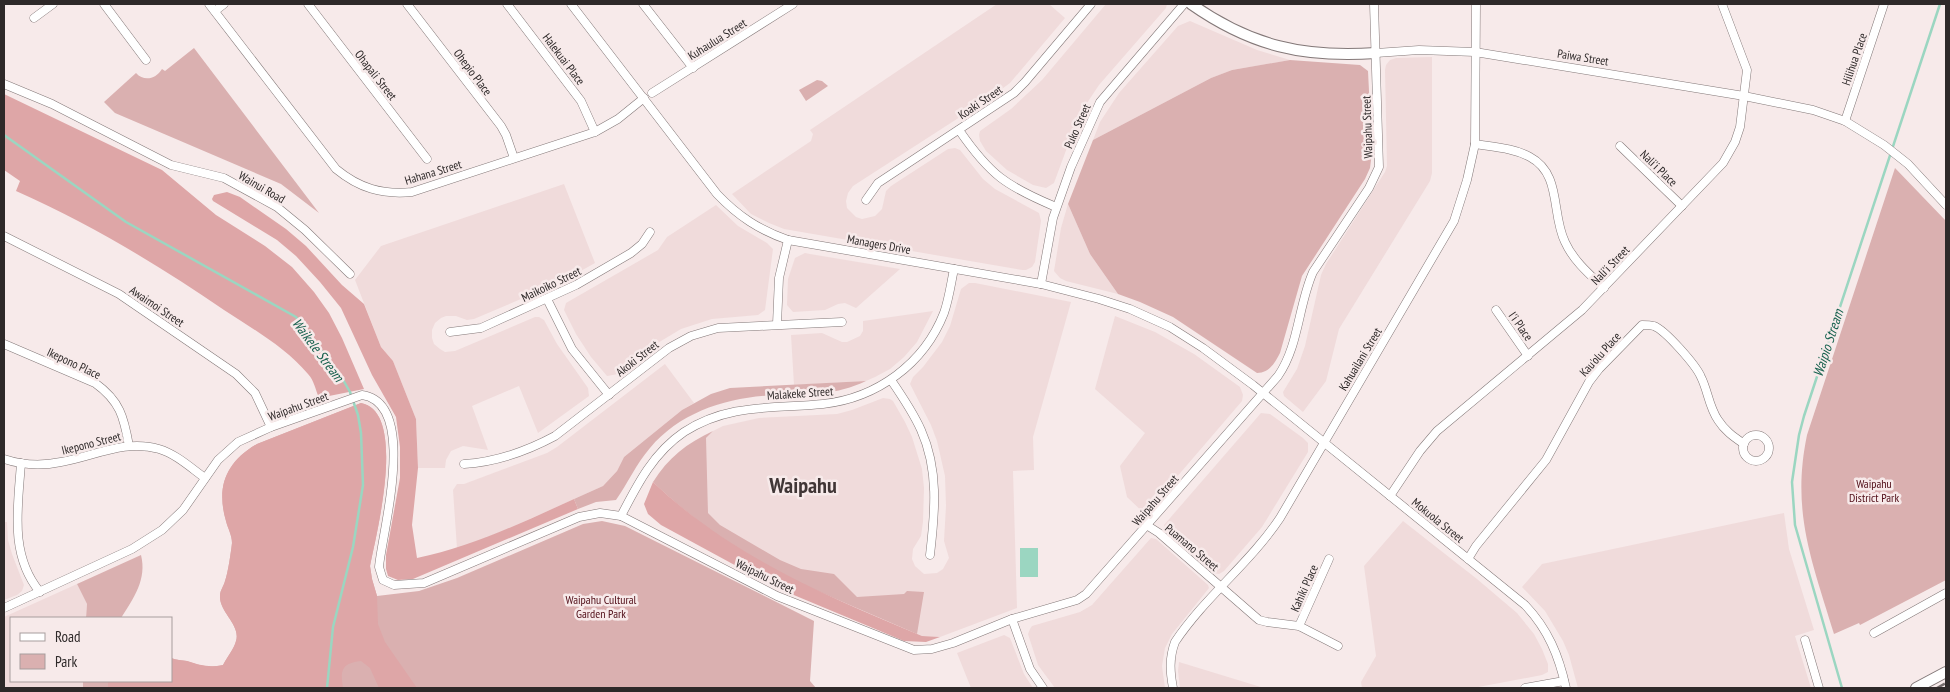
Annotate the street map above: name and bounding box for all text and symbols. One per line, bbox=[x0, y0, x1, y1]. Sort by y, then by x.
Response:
street label: Kuhaulua Street bbox=[685, 15, 750, 63]
street label: Halekuai Place bbox=[540, 30, 588, 88]
street label: Hilihua Place bbox=[1838, 31, 1870, 87]
street label: Ohepio Place bbox=[451, 46, 495, 98]
street label: Paiwa Street bbox=[1556, 46, 1610, 69]
street label: Ohapali Street bbox=[352, 47, 401, 104]
street label: Koaki Street bbox=[955, 81, 1006, 122]
street label: Waipahu Street bbox=[1358, 95, 1376, 159]
street label: Puko Street bbox=[1061, 101, 1094, 151]
street label: Nali'i Place bbox=[1637, 147, 1681, 189]
street label: Hahana Street bbox=[403, 156, 464, 188]
street label: Wainui Road bbox=[236, 168, 288, 206]
street label: Managers Drive bbox=[846, 231, 912, 257]
street label: Nali'i Street bbox=[1588, 242, 1633, 288]
street label: Maikoiko Street bbox=[519, 263, 584, 305]
street label: Awaimoi Street bbox=[127, 282, 188, 330]
water label: Waipio Stream bbox=[1809, 306, 1848, 379]
street label: I'i Place bbox=[1506, 309, 1536, 344]
water label: Waikele Stream bbox=[288, 315, 348, 386]
street label: Kahuailani Street bbox=[1335, 324, 1385, 393]
street label: Kau'olu Place bbox=[1576, 329, 1624, 379]
street label: Akoki Street bbox=[613, 336, 662, 379]
street label: Ikepono Place bbox=[45, 344, 103, 382]
street label: Malakeke Street bbox=[766, 383, 834, 403]
street label: Waipahu Street bbox=[266, 388, 331, 424]
street label: Ikepono Street bbox=[60, 428, 123, 458]
district label: Waipahu bbox=[768, 471, 837, 499]
street label: Waipahu Street bbox=[1129, 471, 1182, 529]
park label: Waipahu District Park bbox=[1849, 476, 1899, 505]
street label: Mokuola Street bbox=[1409, 494, 1468, 546]
street label: Puamano Street bbox=[1162, 520, 1222, 574]
street label: Waipahu Street bbox=[733, 555, 797, 597]
street label: Kahiki Place bbox=[1287, 562, 1321, 614]
park label: Waipahu Cultural Garden Park bbox=[566, 592, 637, 621]
legend bbox=[10, 617, 172, 682]
text: Road bbox=[55, 627, 81, 646]
text: Park bbox=[55, 652, 77, 671]

